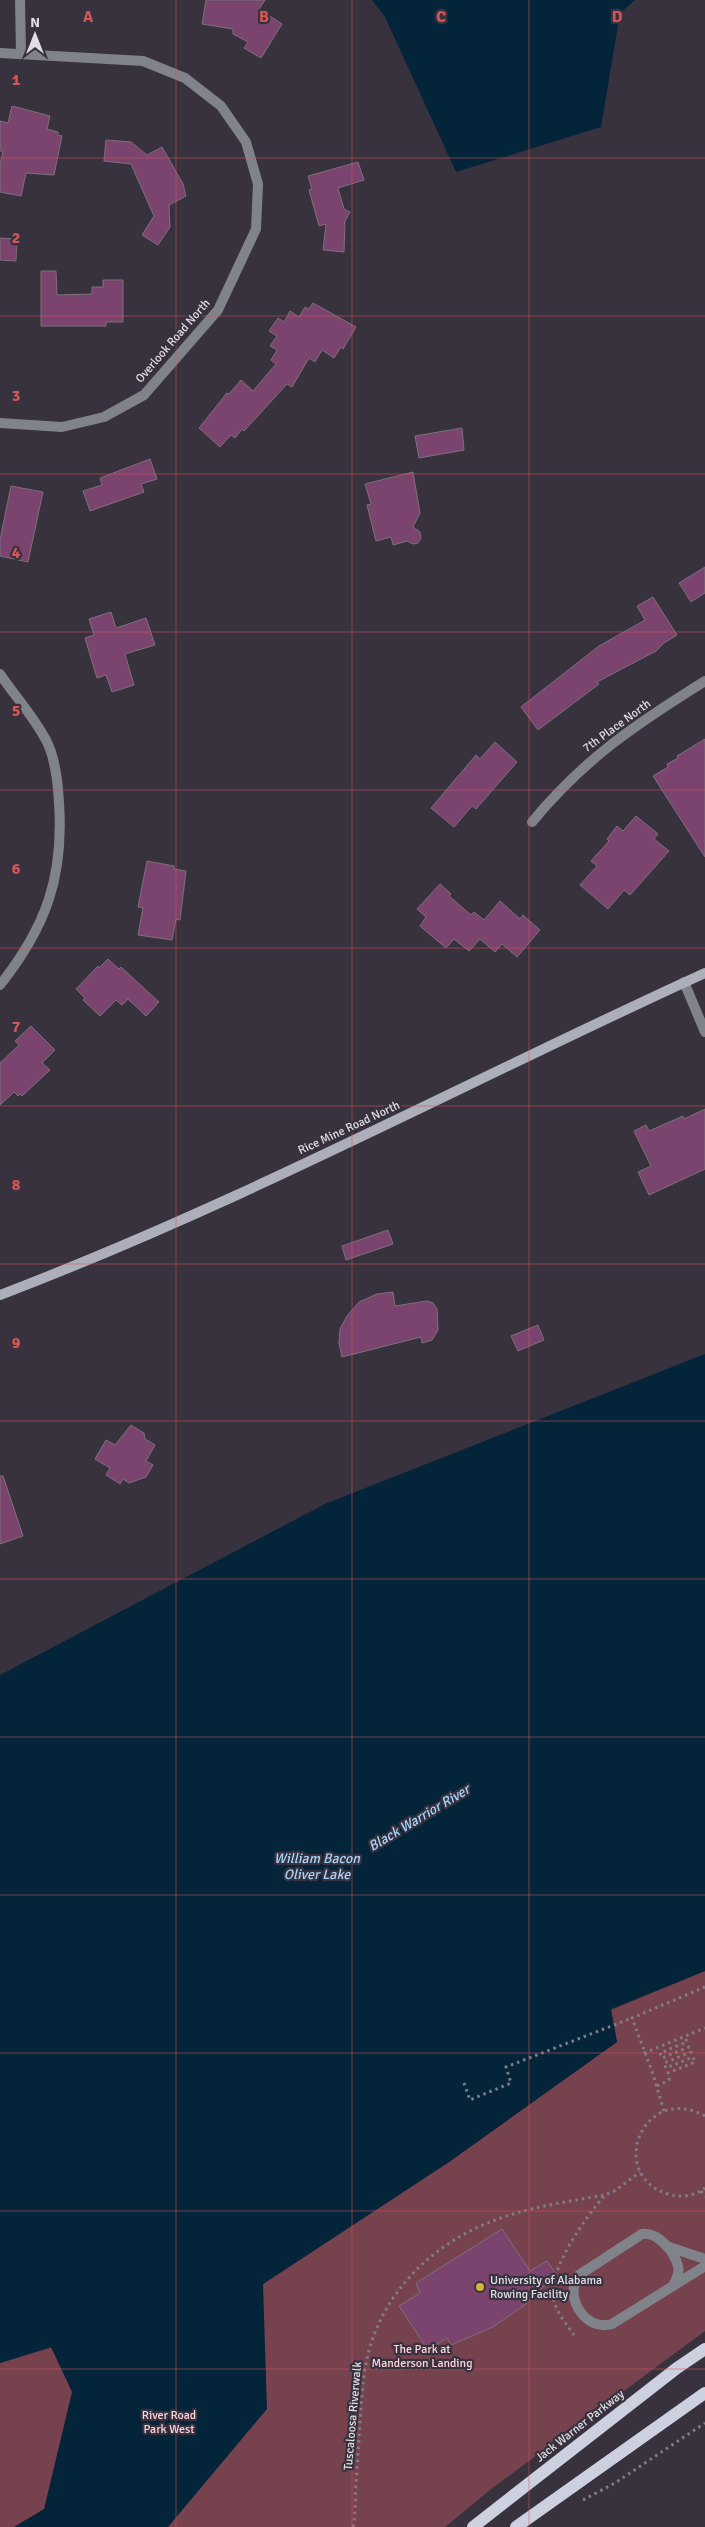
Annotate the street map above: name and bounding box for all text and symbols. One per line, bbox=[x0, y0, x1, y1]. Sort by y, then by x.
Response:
text: A bbox=[83, 7, 94, 27]
text: B bbox=[259, 7, 269, 27]
text: C bbox=[436, 7, 446, 27]
text: D bbox=[612, 7, 623, 27]
north arrow bbox=[10, 10, 60, 60]
text: N bbox=[30, 14, 40, 31]
text: 1 bbox=[12, 70, 21, 90]
text: 2 bbox=[12, 228, 20, 248]
street label: Overlook Road North bbox=[132, 296, 214, 386]
text: 3 bbox=[12, 386, 20, 406]
text: 4 bbox=[12, 543, 21, 563]
street label: 7th Place North bbox=[580, 696, 654, 756]
text: 5 bbox=[12, 701, 20, 721]
text: 6 bbox=[12, 859, 21, 879]
text: 7 bbox=[12, 1017, 21, 1037]
street label: Rice Mine Road North bbox=[296, 1098, 402, 1158]
text: 8 bbox=[12, 1175, 21, 1195]
text: 9 bbox=[12, 1333, 21, 1353]
water label: Black Warrior River bbox=[365, 1780, 474, 1855]
water label: William Bacon Oliver Lake bbox=[274, 1850, 360, 1883]
place label: University of Alabama Rowing Facility bbox=[490, 2273, 602, 2302]
marker: University of Alabama Rowing Facility bbox=[474, 2281, 486, 2293]
park label: The Park at Manderson Landing bbox=[371, 2342, 473, 2371]
street label: Tuscaloosa Riverwalk bbox=[341, 2361, 365, 2471]
street label: Jack Warner Parkway bbox=[533, 2386, 628, 2465]
park label: River Road Park West bbox=[142, 2408, 196, 2437]

